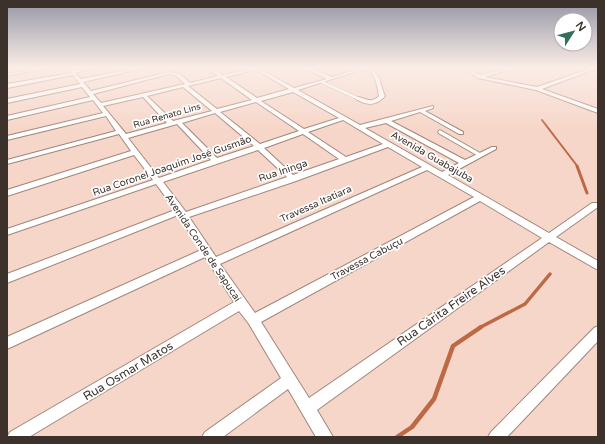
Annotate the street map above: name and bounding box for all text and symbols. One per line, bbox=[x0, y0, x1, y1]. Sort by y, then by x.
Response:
north arrow bbox=[553, 12, 593, 52]
text: N bbox=[573, 19, 589, 34]
street label: Rua Renato Lins bbox=[132, 101, 202, 131]
street label: Avenida Guabajuba bbox=[389, 129, 475, 185]
street label: Rua Coronel Joaquim José Gusmão bbox=[91, 133, 253, 199]
street label: Rua Ininga bbox=[257, 157, 309, 185]
street label: Travessa Itatiara bbox=[278, 183, 354, 225]
street label: Avenida Conde de Sapucaí bbox=[163, 192, 244, 304]
street label: Travessa Cabuçu bbox=[329, 235, 405, 283]
street label: Rua Cárita Freire Alves bbox=[394, 263, 508, 349]
street label: Rua Osmar Matos bbox=[81, 339, 176, 403]

